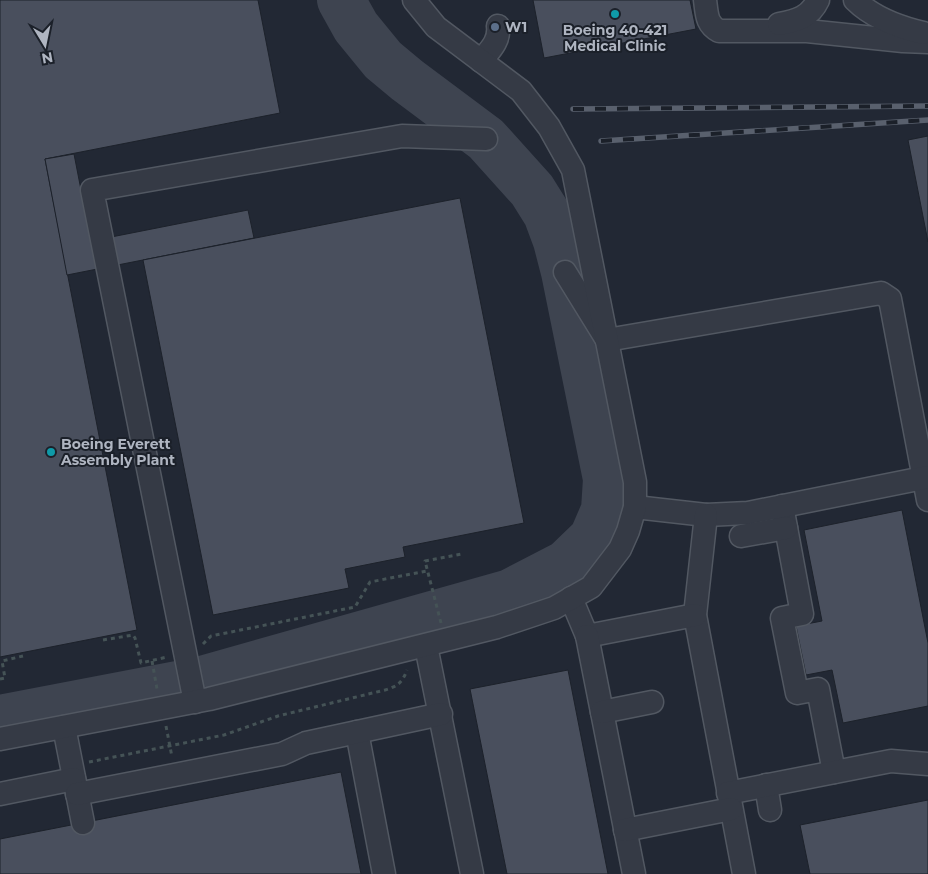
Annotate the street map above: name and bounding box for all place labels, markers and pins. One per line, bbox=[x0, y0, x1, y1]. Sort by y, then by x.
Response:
marker: Boeing 40-421 Medical Clinic bbox=[609, 8, 621, 20]
place label: W1 bbox=[505, 18, 527, 36]
marker: W1 bbox=[489, 21, 501, 33]
place label: Boeing 40-421 Medical Clinic bbox=[563, 21, 667, 55]
place label: Boeing Everett Assembly Plant bbox=[60, 435, 175, 469]
marker: Boeing Everett Assembly Plant bbox=[45, 446, 57, 458]

